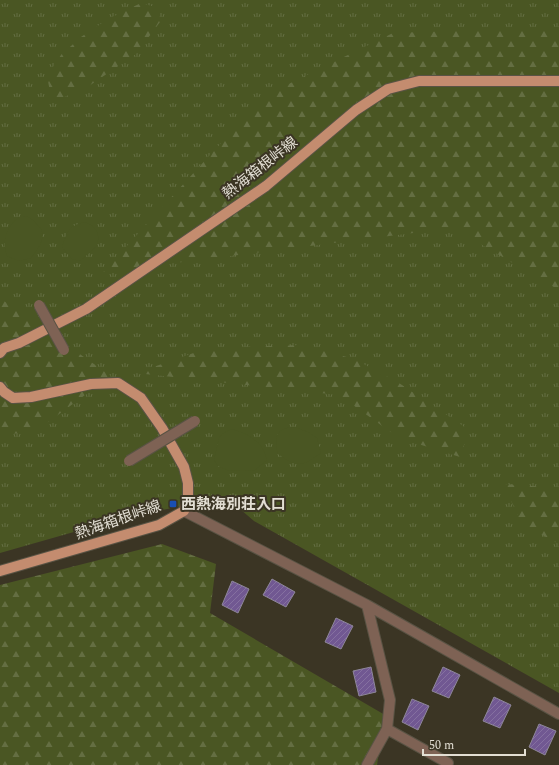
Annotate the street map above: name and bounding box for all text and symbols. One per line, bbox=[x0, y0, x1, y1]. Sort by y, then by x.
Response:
street label: 熱海箱根峠線 bbox=[217, 131, 303, 205]
place label: 西熱海別荘入口 bbox=[181, 493, 286, 516]
street label: 熱海箱根峠線 bbox=[72, 494, 164, 546]
marker: 西熱海別荘入口 bbox=[168, 499, 178, 509]
scale bar bbox=[423, 731, 525, 757]
text: 50 m bbox=[429, 736, 454, 755]

